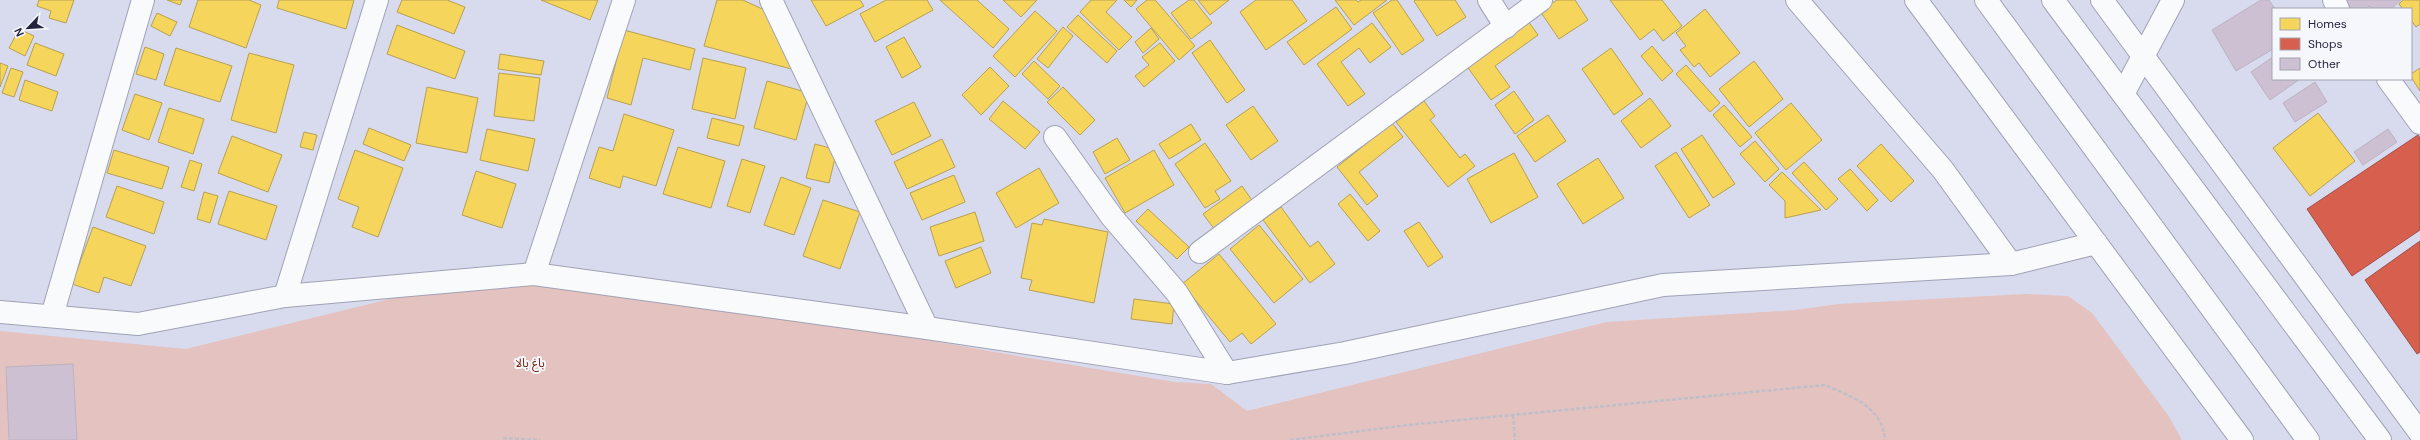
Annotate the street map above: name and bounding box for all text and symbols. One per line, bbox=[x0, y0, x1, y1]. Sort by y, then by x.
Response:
north arrow bbox=[8, 8, 48, 48]
legend bbox=[2272, 8, 2412, 80]
text: Homes bbox=[2308, 16, 2347, 32]
text: N bbox=[11, 26, 27, 39]
text: Shops bbox=[2308, 36, 2343, 52]
text: Other bbox=[2308, 56, 2341, 72]
park label: باغ بالا bbox=[515, 355, 545, 372]

